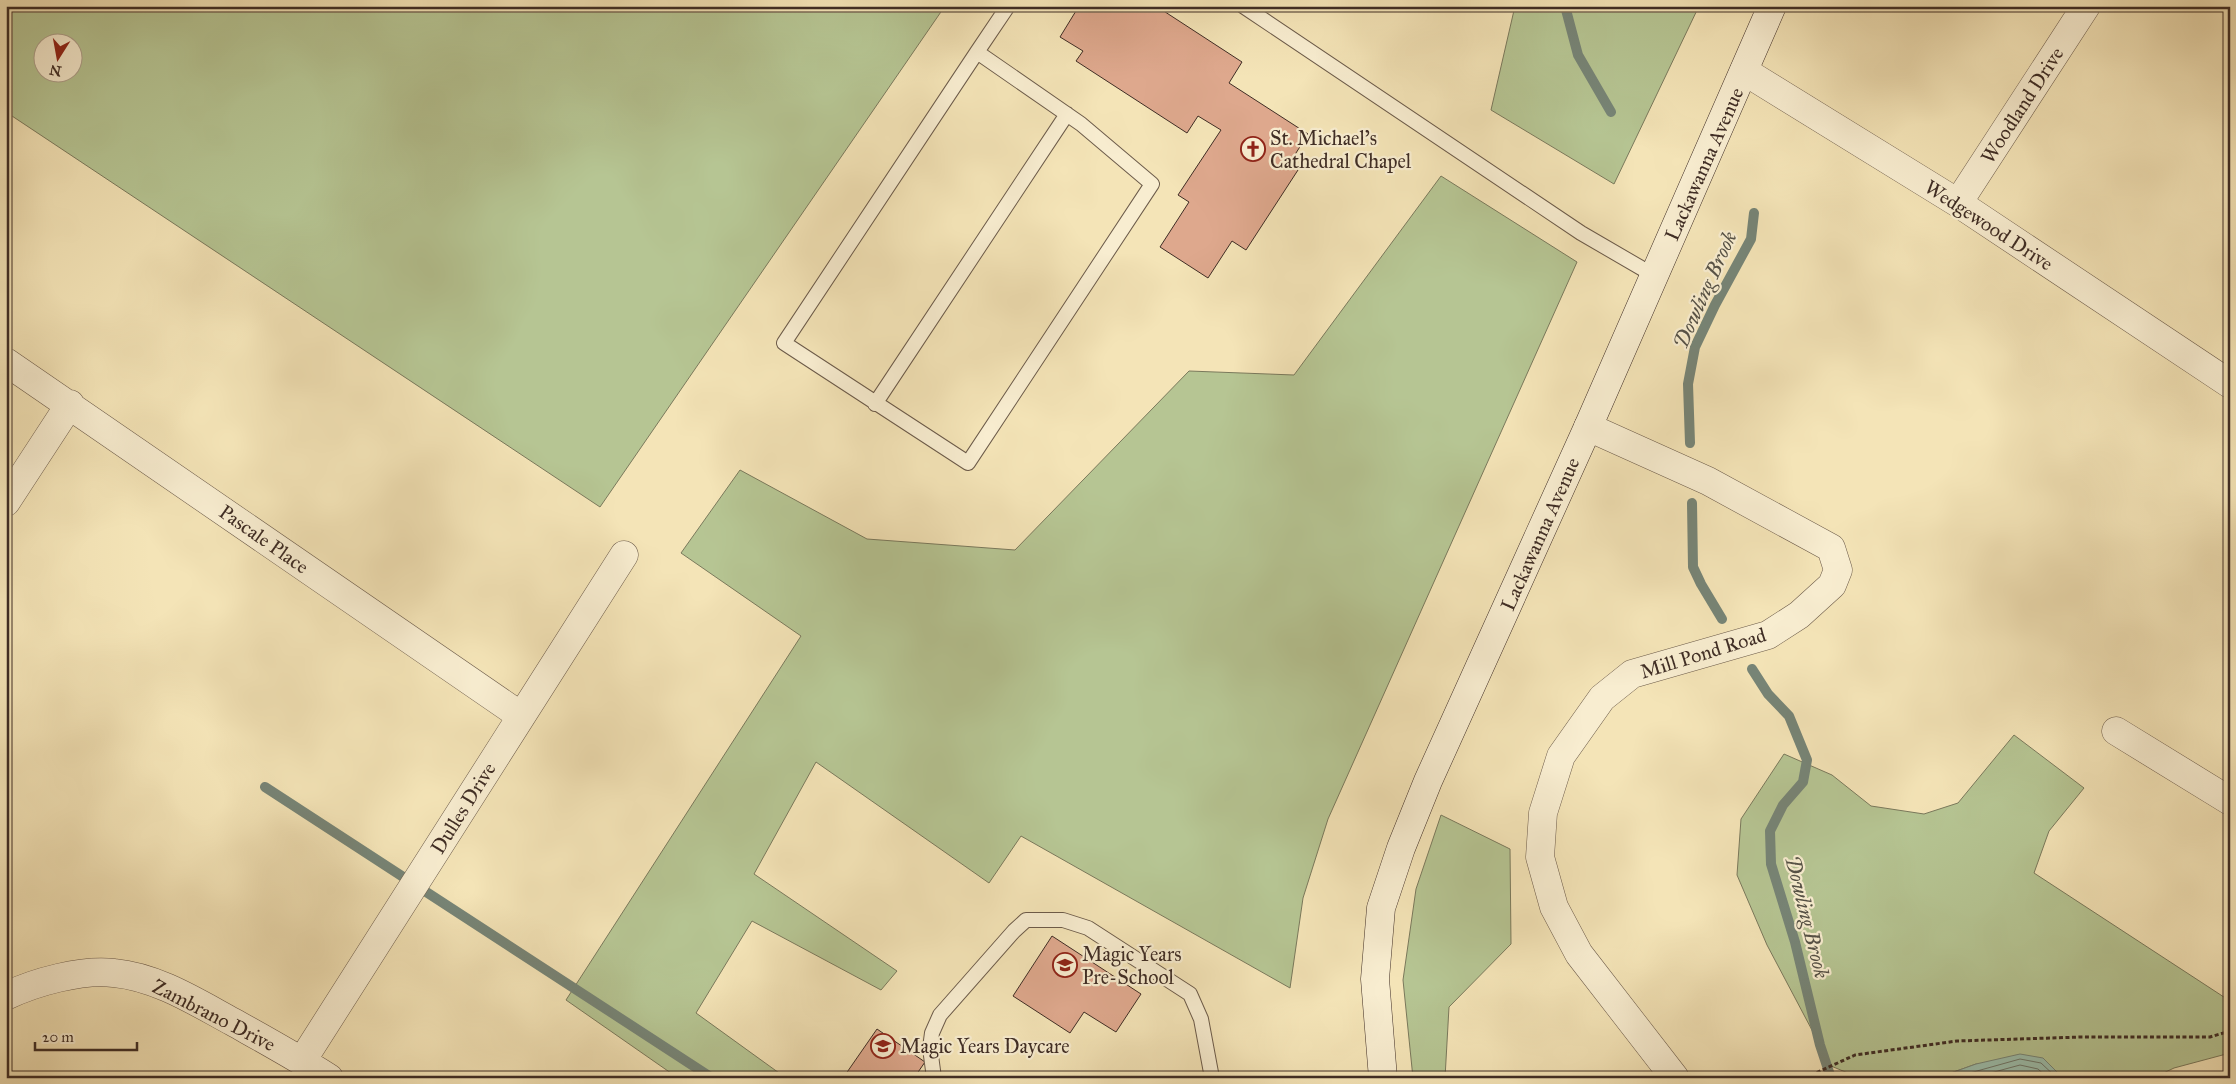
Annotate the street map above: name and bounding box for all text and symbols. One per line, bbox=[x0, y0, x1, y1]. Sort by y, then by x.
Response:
north arrow bbox=[32, 32, 82, 82]
street label: Woodland Drive bbox=[1975, 42, 2069, 168]
text: N bbox=[48, 61, 63, 80]
street label: Lackawanna Avenue bbox=[1659, 84, 1749, 244]
place label: St. Michael's Cathedral Chapel bbox=[1270, 126, 1412, 173]
church icon: St. Michael's Cathedral Chapel bbox=[1240, 136, 1266, 162]
street label: Wedgewood Drive bbox=[1920, 175, 2058, 276]
water label: Dowling Brook bbox=[1668, 227, 1743, 353]
street label: Lackawanna Avenue bbox=[1495, 454, 1585, 614]
street label: Pascale Place bbox=[215, 499, 313, 579]
street label: Mill Pond Road bbox=[1637, 622, 1769, 684]
street label: Dulles Drive bbox=[425, 758, 501, 858]
water label: Dowling Brook bbox=[1779, 853, 1835, 982]
place label: Magic Years Pre-School bbox=[1082, 942, 1181, 989]
school or university icon: Magic Years Pre-School bbox=[1052, 952, 1078, 978]
street label: Zambrano Drive bbox=[148, 974, 280, 1056]
scale bar bbox=[35, 1019, 138, 1051]
text: 20 m bbox=[42, 1028, 74, 1046]
school or university icon: Magic Years Daycare bbox=[870, 1033, 896, 1059]
place label: Magic Years Daycare bbox=[900, 1034, 1070, 1059]

